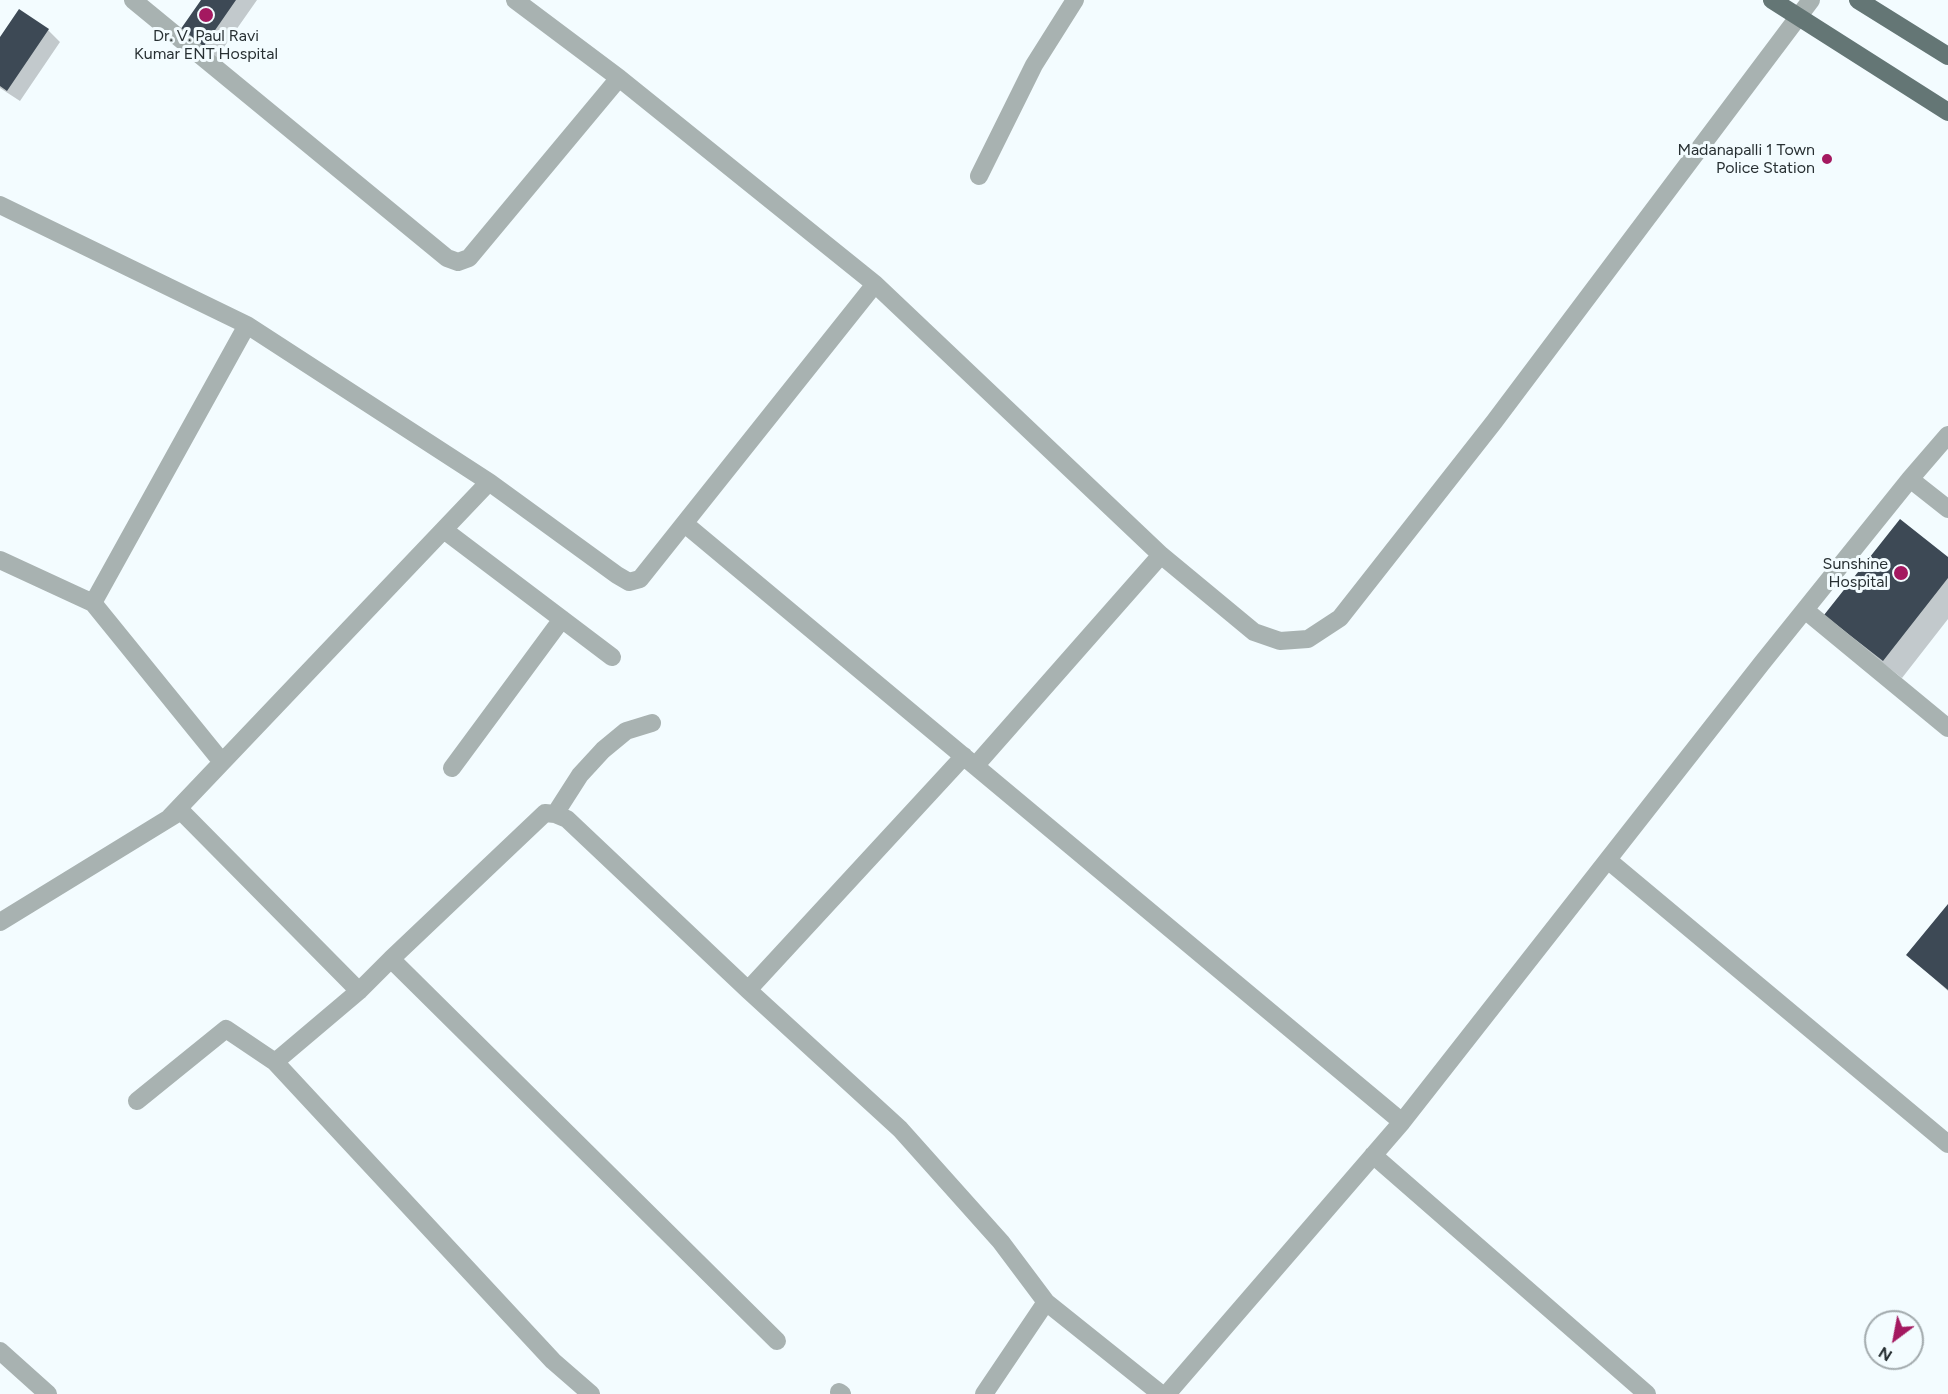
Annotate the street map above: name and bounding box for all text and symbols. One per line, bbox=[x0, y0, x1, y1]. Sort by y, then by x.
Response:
marker: Dr. V. Paul Ravi Kumar ENT Hospital bbox=[197, 6, 215, 24]
place label: Dr. V. Paul Ravi Kumar ENT Hospital bbox=[134, 26, 278, 64]
place label: Madanapalli 1 Town Police Station bbox=[1677, 140, 1815, 178]
marker: Madanapalli 1 Town Police Station bbox=[1820, 152, 1834, 166]
place label: Sunshine Hospital bbox=[1823, 554, 1888, 592]
marker: Sunshine Hospital bbox=[1892, 564, 1910, 582]
north arrow bbox=[1864, 1310, 1924, 1370]
text: N bbox=[1875, 1343, 1896, 1365]

